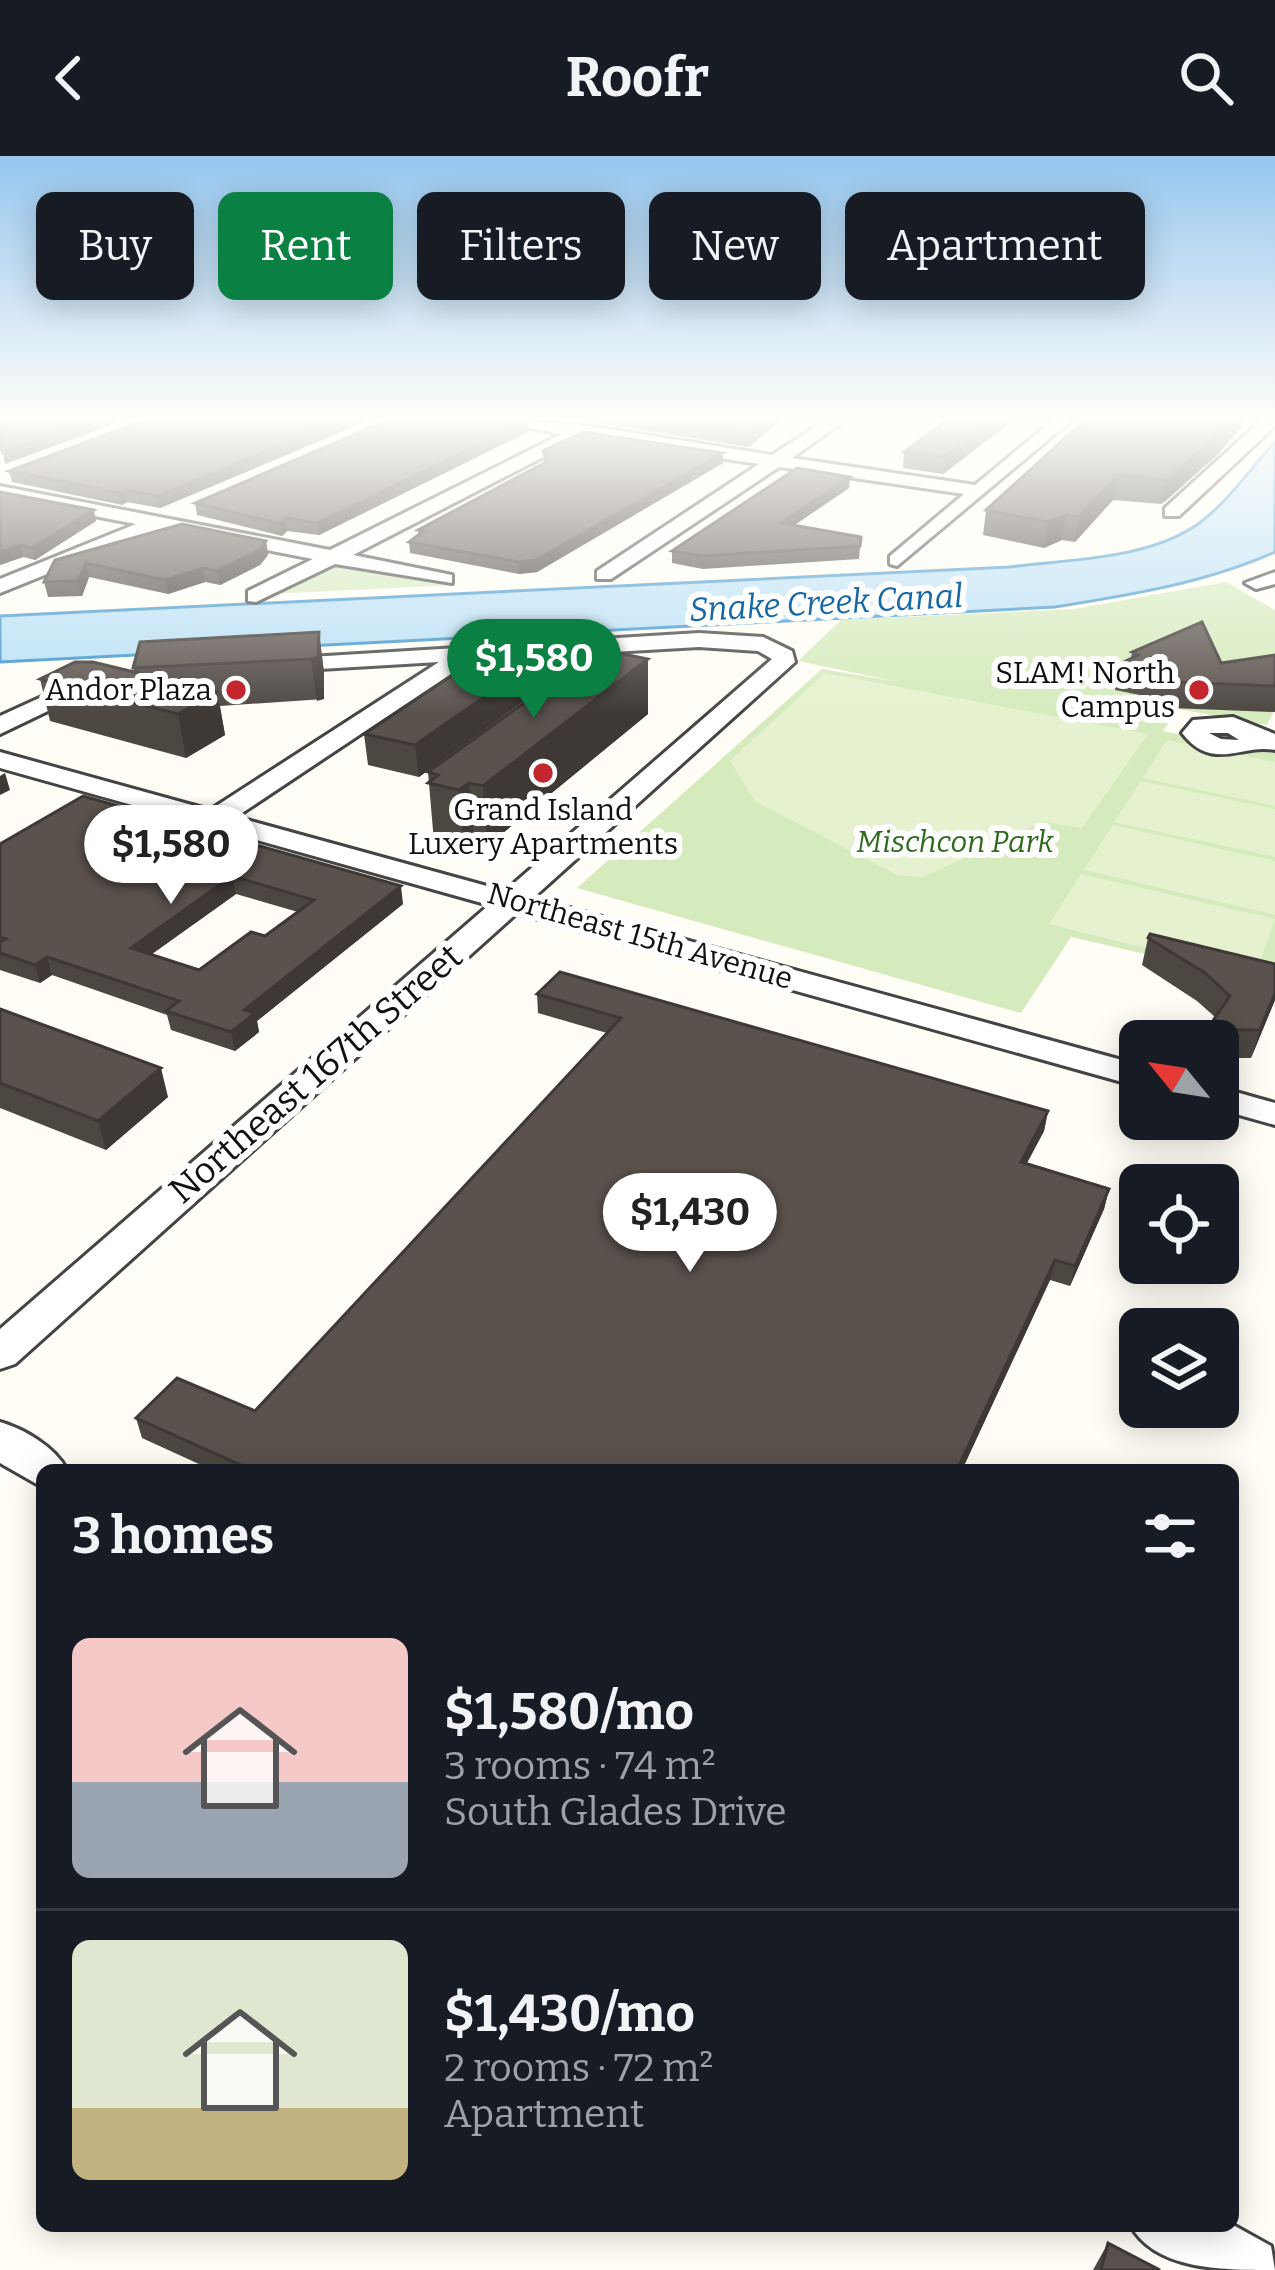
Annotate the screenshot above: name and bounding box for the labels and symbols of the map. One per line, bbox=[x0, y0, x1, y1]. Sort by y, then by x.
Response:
water label: Snake Creek Canal bbox=[688, 576, 964, 630]
pin: $1,580 bbox=[436, 619, 632, 721]
place label: SLAM! North Campus bbox=[995, 655, 1175, 725]
place label: Andor Plaza bbox=[45, 672, 212, 708]
marker: Andor Plaza bbox=[223, 677, 249, 703]
marker: SLAM! North Campus bbox=[1186, 677, 1212, 703]
marker: Grand Island Luxery Apartments bbox=[530, 760, 556, 786]
place label: Grand Island Luxery Apartments bbox=[408, 792, 678, 862]
pin: $1,580 bbox=[73, 805, 269, 907]
park label: Mischcon Park bbox=[856, 824, 1054, 860]
street label: Northeast 15th Avenue bbox=[483, 875, 797, 997]
street label: Northeast 167th Street bbox=[160, 935, 471, 1213]
north arrow bbox=[1119, 1020, 1239, 1140]
pin: $1,430 bbox=[592, 1173, 788, 1275]

